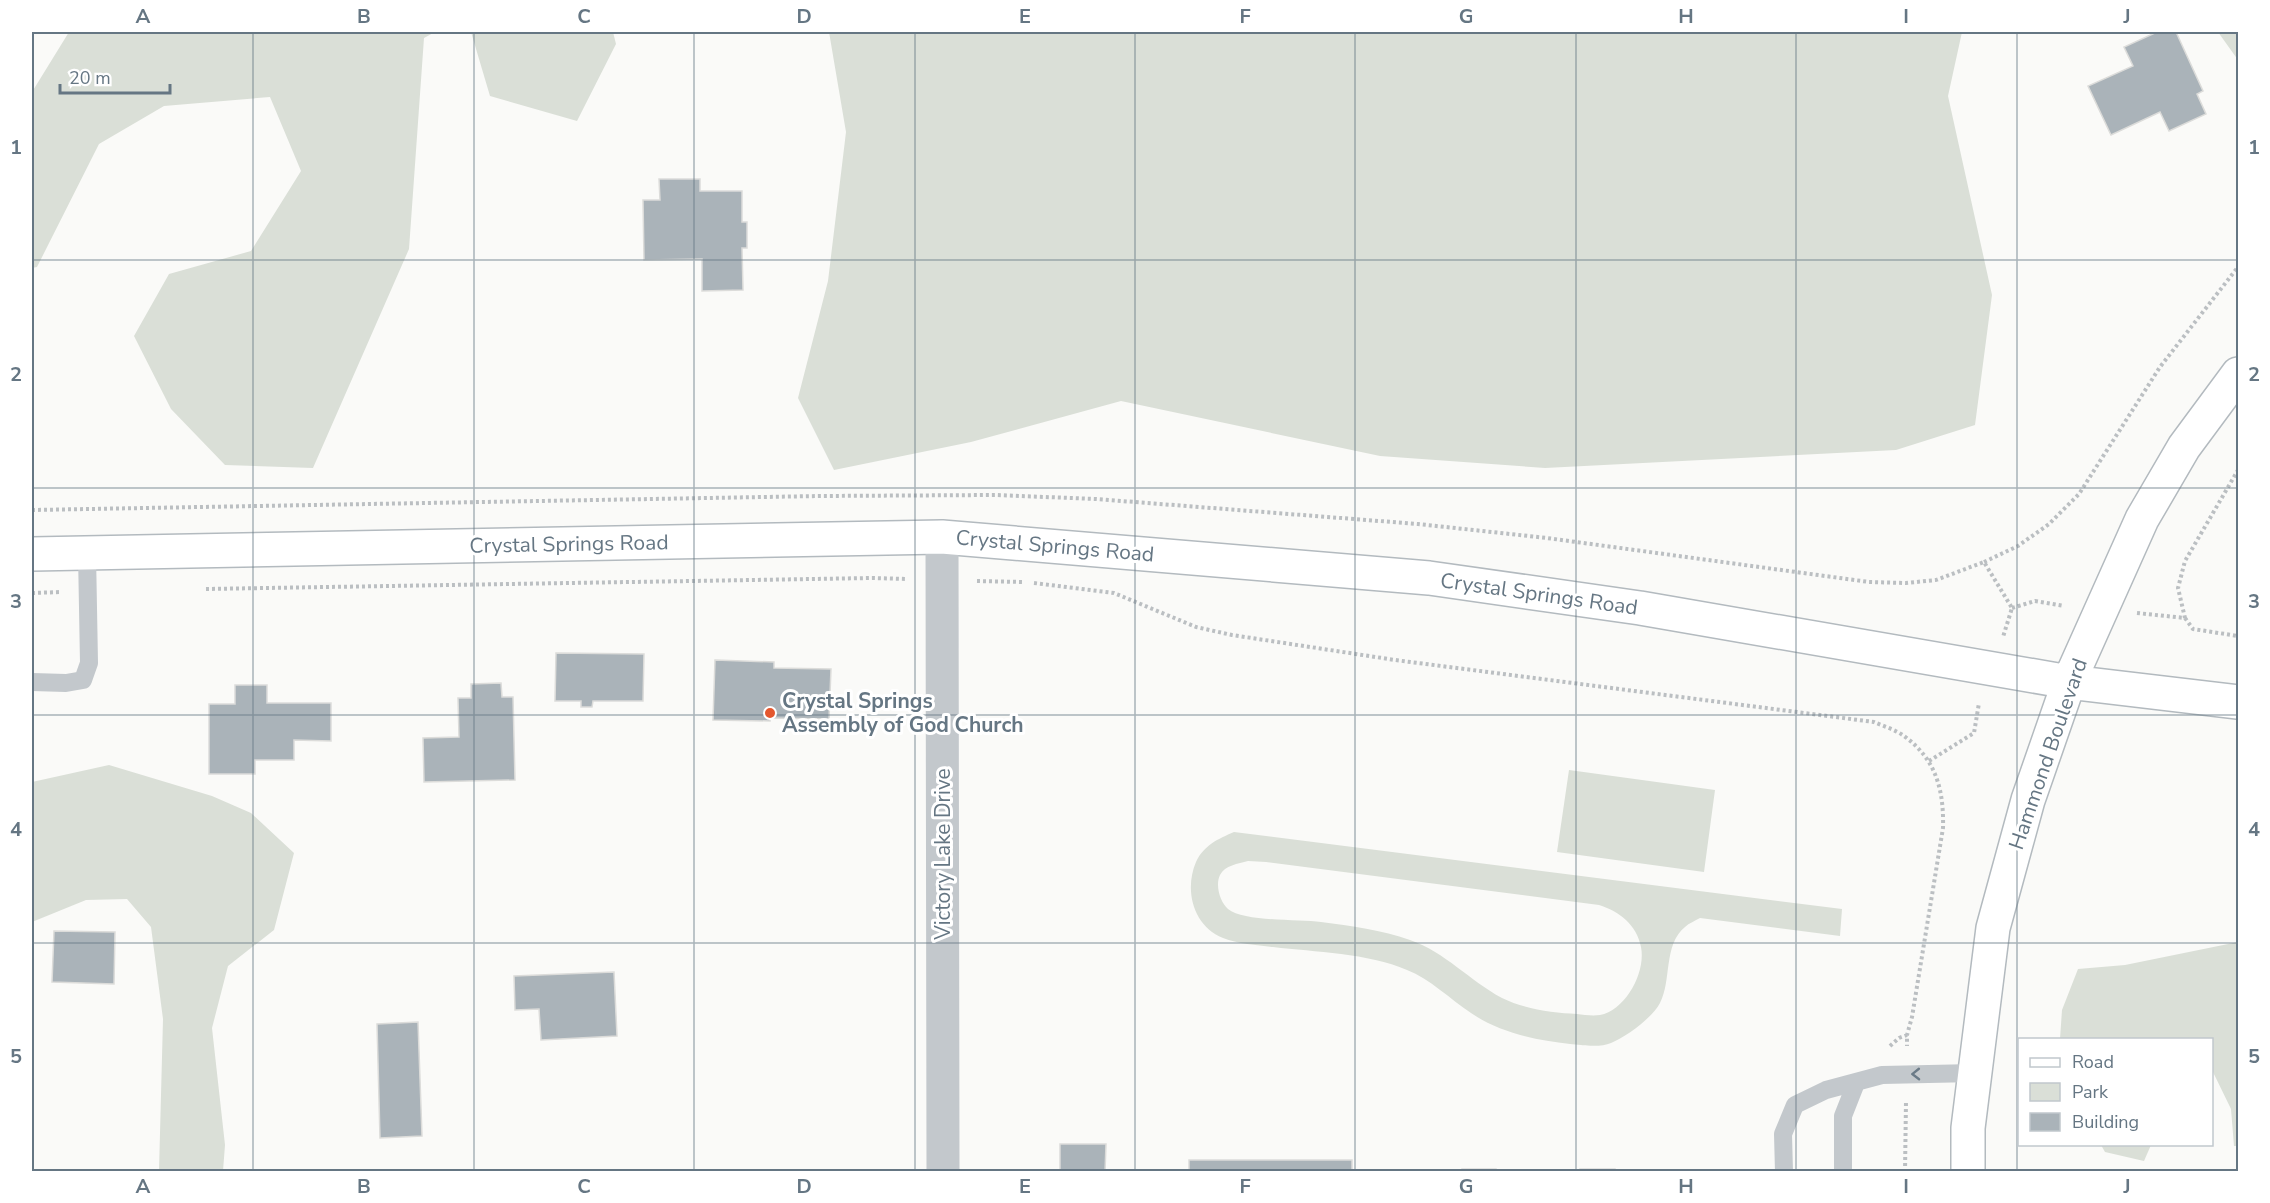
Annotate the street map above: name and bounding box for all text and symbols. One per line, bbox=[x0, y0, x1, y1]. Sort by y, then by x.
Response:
text: A bbox=[136, 3, 151, 30]
text: B bbox=[357, 3, 371, 30]
text: C bbox=[577, 3, 591, 30]
text: D bbox=[796, 3, 812, 30]
text: E bbox=[1019, 3, 1031, 30]
text: F bbox=[1239, 3, 1251, 30]
text: G bbox=[1459, 3, 1473, 30]
text: H bbox=[1678, 3, 1694, 30]
text: I bbox=[1903, 3, 1909, 30]
text: J bbox=[2122, 3, 2131, 30]
scale bar bbox=[60, 57, 170, 95]
text: 20 m bbox=[69, 66, 111, 90]
text: 1 bbox=[10, 134, 22, 161]
text: 1 bbox=[2248, 134, 2260, 161]
text: 2 bbox=[10, 361, 22, 388]
text: 2 bbox=[2248, 361, 2260, 388]
street label: Crystal Springs Road bbox=[955, 523, 1155, 569]
street label: Crystal Springs Road bbox=[469, 528, 669, 560]
street label: Crystal Springs Road bbox=[1438, 566, 1640, 622]
text: 3 bbox=[10, 588, 22, 615]
text: 3 bbox=[2248, 588, 2260, 615]
street label: Hammond Boulevard bbox=[2002, 655, 2094, 853]
place label: Crystal Springs Assembly of God Church bbox=[782, 687, 1024, 739]
marker: Crystal Springs Assembly of God Church bbox=[763, 706, 777, 720]
street label: Victory Lake Drive bbox=[929, 768, 957, 941]
text: 4 bbox=[10, 816, 22, 843]
text: 4 bbox=[2248, 816, 2260, 843]
legend bbox=[2018, 1038, 2213, 1146]
text: 5 bbox=[10, 1043, 22, 1070]
text: 5 bbox=[2248, 1043, 2260, 1070]
text: Road bbox=[2072, 1050, 2114, 1074]
one-way arrow bbox=[1912, 1068, 1921, 1080]
text: Park bbox=[2072, 1080, 2109, 1104]
text: Building bbox=[2072, 1110, 2139, 1134]
text: A bbox=[136, 1173, 151, 1200]
text: B bbox=[357, 1173, 371, 1200]
text: C bbox=[577, 1173, 591, 1200]
text: D bbox=[796, 1173, 812, 1200]
text: E bbox=[1019, 1173, 1031, 1200]
text: F bbox=[1239, 1173, 1251, 1200]
text: G bbox=[1459, 1173, 1473, 1200]
text: H bbox=[1678, 1173, 1694, 1200]
text: I bbox=[1903, 1173, 1909, 1200]
text: J bbox=[2122, 1173, 2131, 1200]

